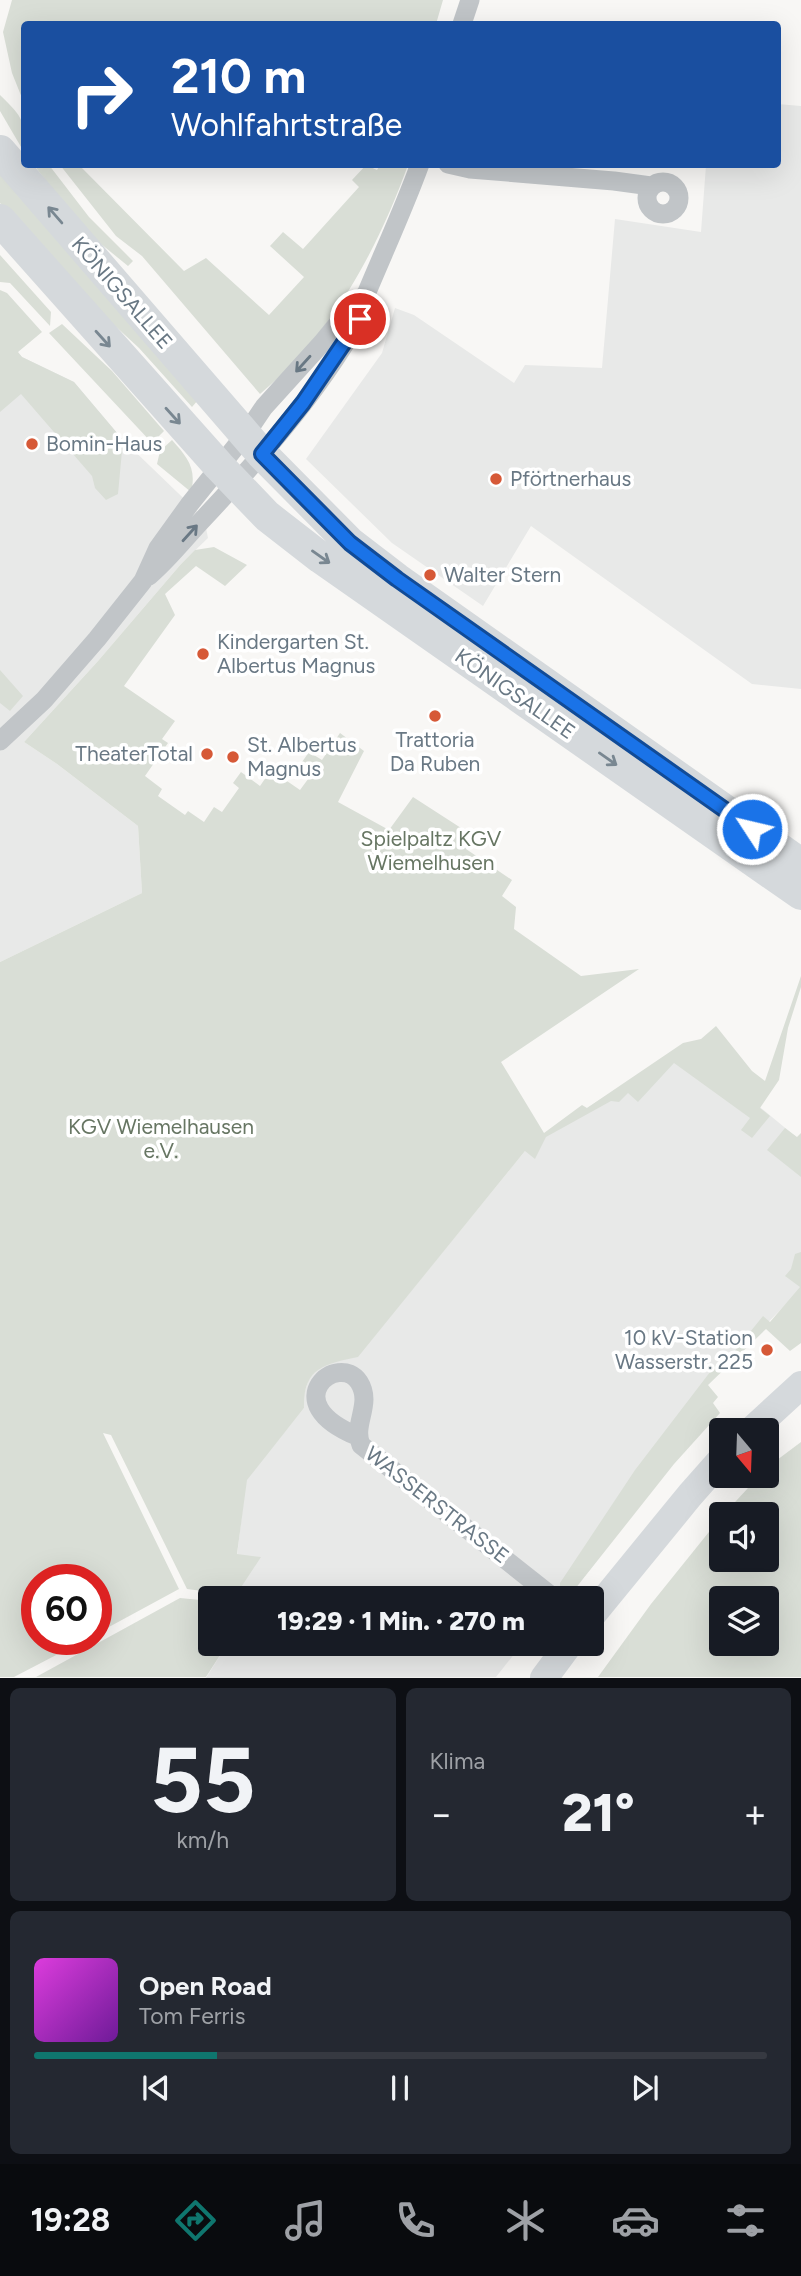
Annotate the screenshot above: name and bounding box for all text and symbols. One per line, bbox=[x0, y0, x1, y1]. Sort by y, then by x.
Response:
text: 210 m bbox=[171, 46, 306, 105]
icon: right bbox=[56, 49, 147, 140]
text: Wohlfahrtstraße bbox=[171, 106, 402, 144]
one-way arrow bbox=[47, 206, 63, 224]
street label: KÖNIGSALLEE bbox=[67, 231, 178, 354]
pin bbox=[330, 289, 390, 349]
icon: arrive bbox=[341, 300, 379, 338]
one-way arrow bbox=[95, 330, 112, 347]
one-way arrow bbox=[295, 355, 311, 373]
one-way arrow bbox=[165, 407, 181, 425]
place label: Bomin-Haus bbox=[46, 431, 162, 456]
marker: Bomin-Haus bbox=[24, 436, 40, 452]
place label: Pförtnerhaus bbox=[510, 466, 631, 491]
marker: Pförtnerhaus bbox=[488, 471, 504, 487]
one-way arrow bbox=[182, 524, 198, 542]
one-way arrow bbox=[311, 550, 330, 564]
place label: Walter Stern bbox=[444, 562, 561, 587]
marker: Walter Stern bbox=[422, 567, 438, 583]
place label: Kindergarten St. Albertus Magnus bbox=[217, 629, 375, 678]
street label: KÖNIGSALLEE bbox=[450, 643, 580, 744]
marker: Kindergarten St. Albertus Magnus bbox=[195, 646, 211, 662]
marker: Trattoria Da Ruben bbox=[427, 708, 443, 724]
place label: Trattoria Da Ruben bbox=[390, 727, 480, 776]
place label: St. Albertus Magnus bbox=[247, 732, 357, 781]
place label: TheaterTotal bbox=[75, 741, 193, 766]
marker: TheaterTotal bbox=[199, 746, 215, 762]
marker: St. Albertus Magnus bbox=[225, 749, 241, 765]
one-way arrow bbox=[598, 751, 617, 766]
position arrow bbox=[715, 792, 789, 866]
park label: Spielpaltz KGV Wiemelhusen bbox=[361, 826, 502, 875]
park label: KGV Wiemelhausen e.V. bbox=[68, 1114, 254, 1163]
place label: 10 kV-Station Wasserstr. 225 bbox=[615, 1325, 753, 1374]
marker: 10 kV-Station Wasserstr. 225 bbox=[759, 1342, 775, 1358]
north arrow bbox=[709, 1418, 779, 1488]
map controls bbox=[709, 1418, 779, 1656]
street label: WASSERSTRASSE bbox=[361, 1441, 514, 1568]
button: sound bbox=[709, 1502, 779, 1572]
speed limit sign: 60 bbox=[21, 1564, 112, 1655]
button: layers bbox=[709, 1586, 779, 1656]
text: 19:29 · 1 Min. · 270 m bbox=[277, 1605, 525, 1637]
text: 55 bbox=[150, 1726, 256, 1835]
text: Klima bbox=[430, 1747, 485, 1775]
text: 21° bbox=[562, 1782, 635, 1844]
text: − bbox=[430, 1791, 453, 1837]
text: + bbox=[743, 1791, 767, 1837]
text: km/h bbox=[176, 1826, 229, 1854]
text: Open Road bbox=[139, 1970, 272, 2002]
text: Tom Ferris bbox=[139, 2002, 245, 2030]
icon: previous bbox=[137, 2069, 175, 2107]
icon: pause bbox=[381, 2069, 419, 2107]
icon: next bbox=[626, 2069, 664, 2107]
icon: directions bbox=[171, 2196, 220, 2245]
icon: music bbox=[281, 2196, 330, 2245]
icon: phone bbox=[391, 2196, 440, 2245]
icon: climate bbox=[501, 2196, 550, 2245]
icon: car bbox=[611, 2196, 660, 2245]
icon: filters bbox=[721, 2196, 770, 2245]
text: 19:28 bbox=[31, 2201, 110, 2239]

